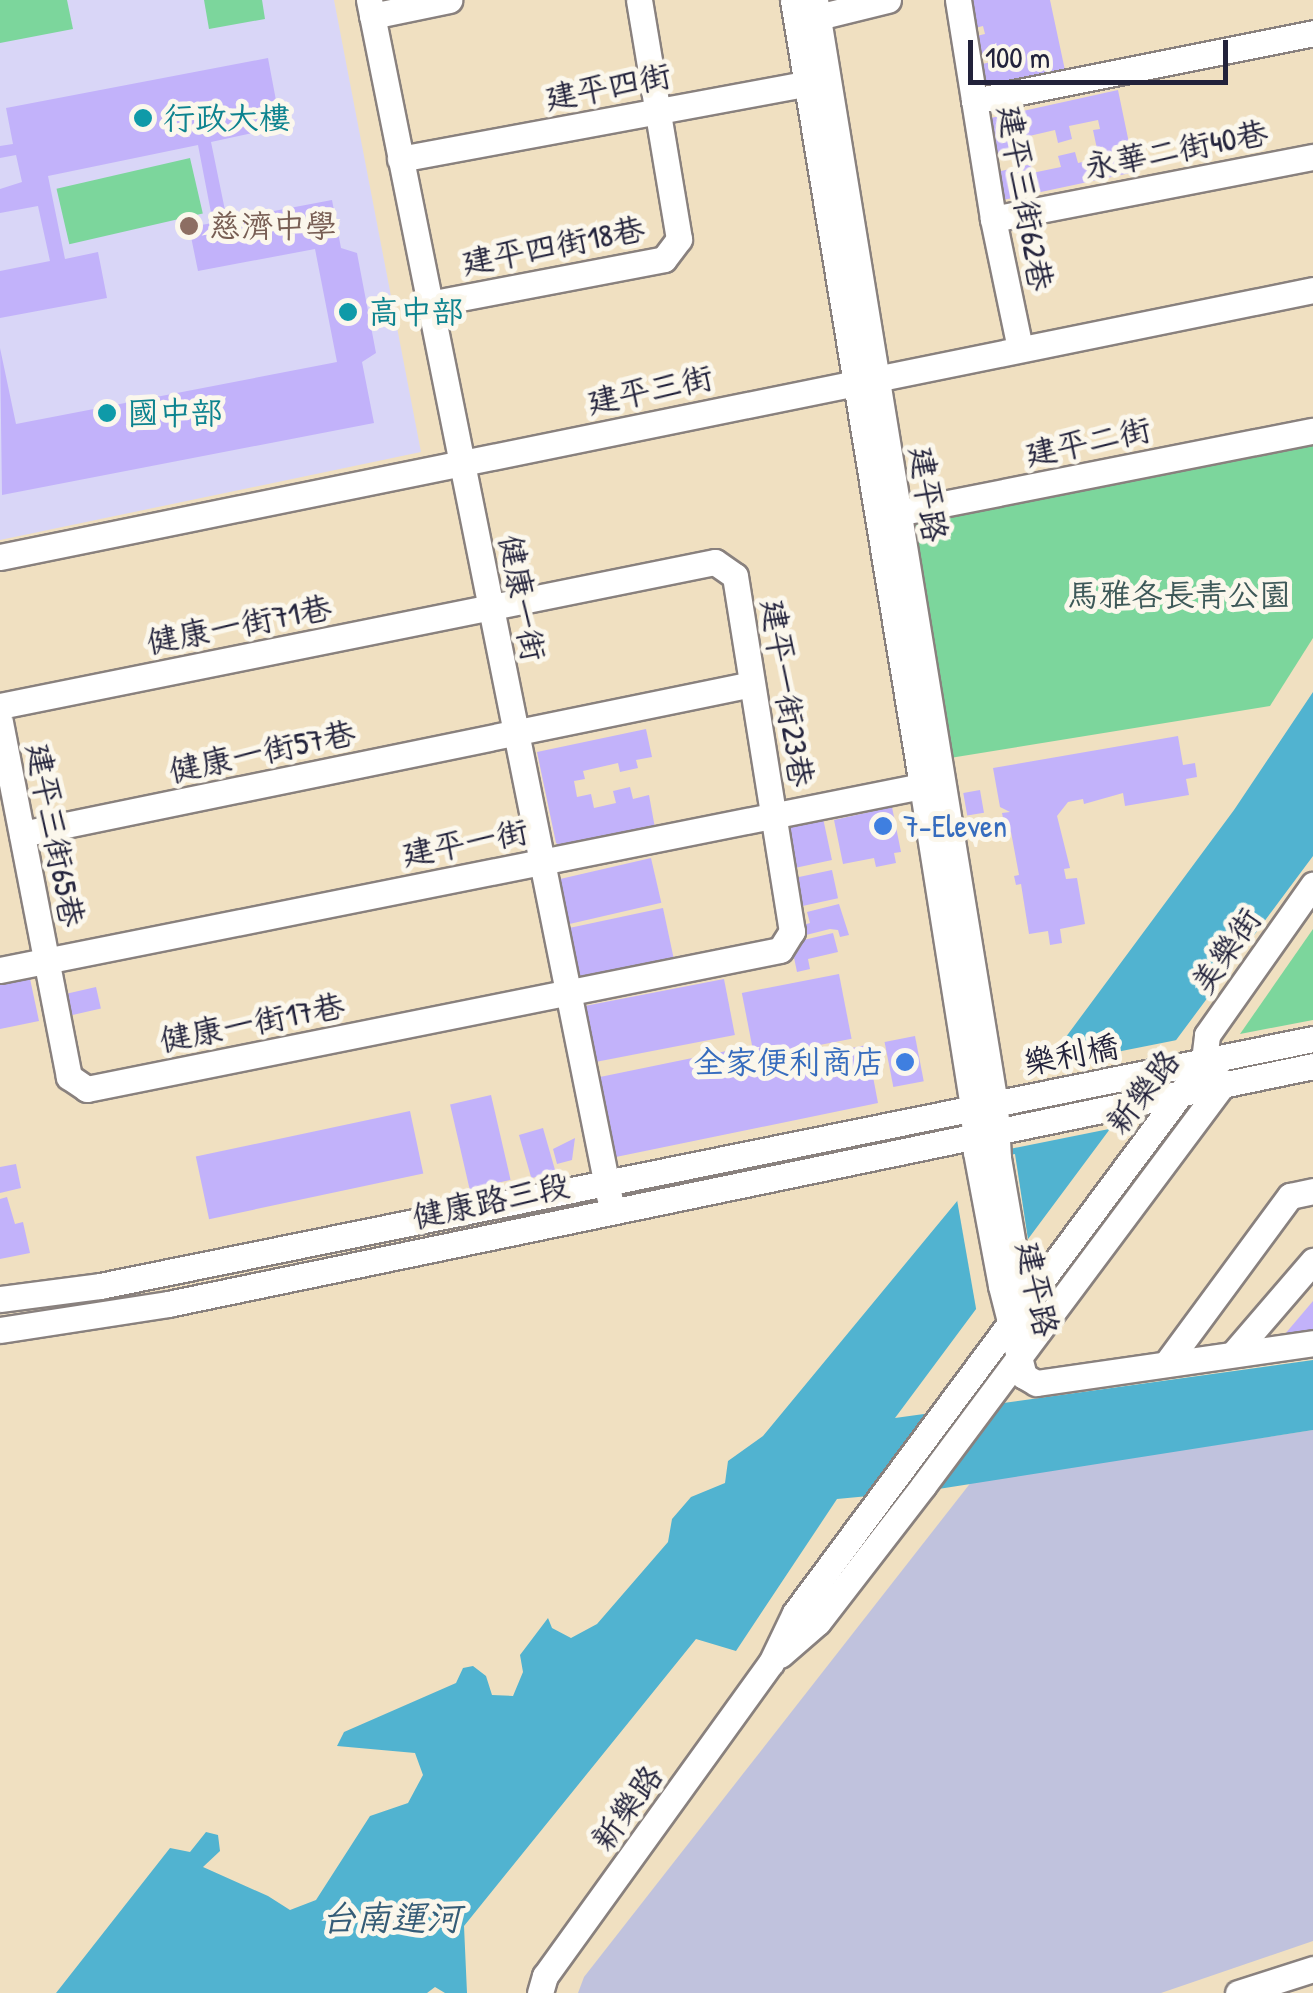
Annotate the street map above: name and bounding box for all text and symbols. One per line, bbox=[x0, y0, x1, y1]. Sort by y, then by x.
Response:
scale bar bbox=[973, 20, 1233, 82]
text: 100 m bbox=[985, 37, 1050, 77]
street label: 建平四街 bbox=[542, 56, 674, 118]
place label: 行政大樓 bbox=[163, 99, 291, 137]
street label: 建平三街62巷 bbox=[990, 102, 1060, 294]
marker: 行政大樓 bbox=[132, 107, 154, 129]
street label: 永華二街40巷 bbox=[1081, 113, 1271, 187]
place label: 慈濟中學 bbox=[209, 207, 337, 245]
street label: 建平四街18巷 bbox=[458, 209, 648, 283]
marker: 慈濟中學 bbox=[178, 215, 200, 237]
place label: 高中部 bbox=[368, 293, 464, 331]
marker: 高中部 bbox=[337, 301, 359, 323]
street label: 建平三街 bbox=[583, 358, 717, 422]
place label: 國中部 bbox=[127, 394, 223, 432]
marker: 國中部 bbox=[96, 402, 118, 424]
street label: 建平二街 bbox=[1021, 410, 1155, 474]
street label: 建平路 bbox=[902, 444, 954, 544]
street label: 健康一街 bbox=[491, 532, 553, 664]
park label: 馬雅各長青公園 bbox=[1067, 576, 1291, 614]
street label: 健康一街71巷 bbox=[143, 588, 335, 662]
street label: 建平一街23巷 bbox=[753, 597, 821, 789]
street label: 健康一街57巷 bbox=[165, 714, 359, 790]
street label: 建平三街65巷 bbox=[18, 740, 92, 930]
place label: 7-Eleven bbox=[903, 807, 1007, 845]
street label: 建平一街 bbox=[399, 812, 531, 874]
marker: 7-Eleven bbox=[872, 815, 894, 837]
street label: 美樂街 bbox=[1183, 901, 1269, 1001]
street label: 健康一街17巷 bbox=[156, 986, 348, 1060]
street label: 樂利橋 bbox=[1020, 1027, 1122, 1083]
street label: 新樂路 bbox=[1098, 1042, 1188, 1142]
place label: 全家便利商店 bbox=[693, 1043, 885, 1081]
marker: 全家便利商店 bbox=[894, 1051, 916, 1073]
street label: 健康路三段 bbox=[409, 1166, 573, 1236]
street label: 建平路 bbox=[1008, 1238, 1066, 1340]
street label: 新樂路 bbox=[583, 1758, 671, 1858]
water label: 台南運河 bbox=[321, 1897, 461, 1939]

